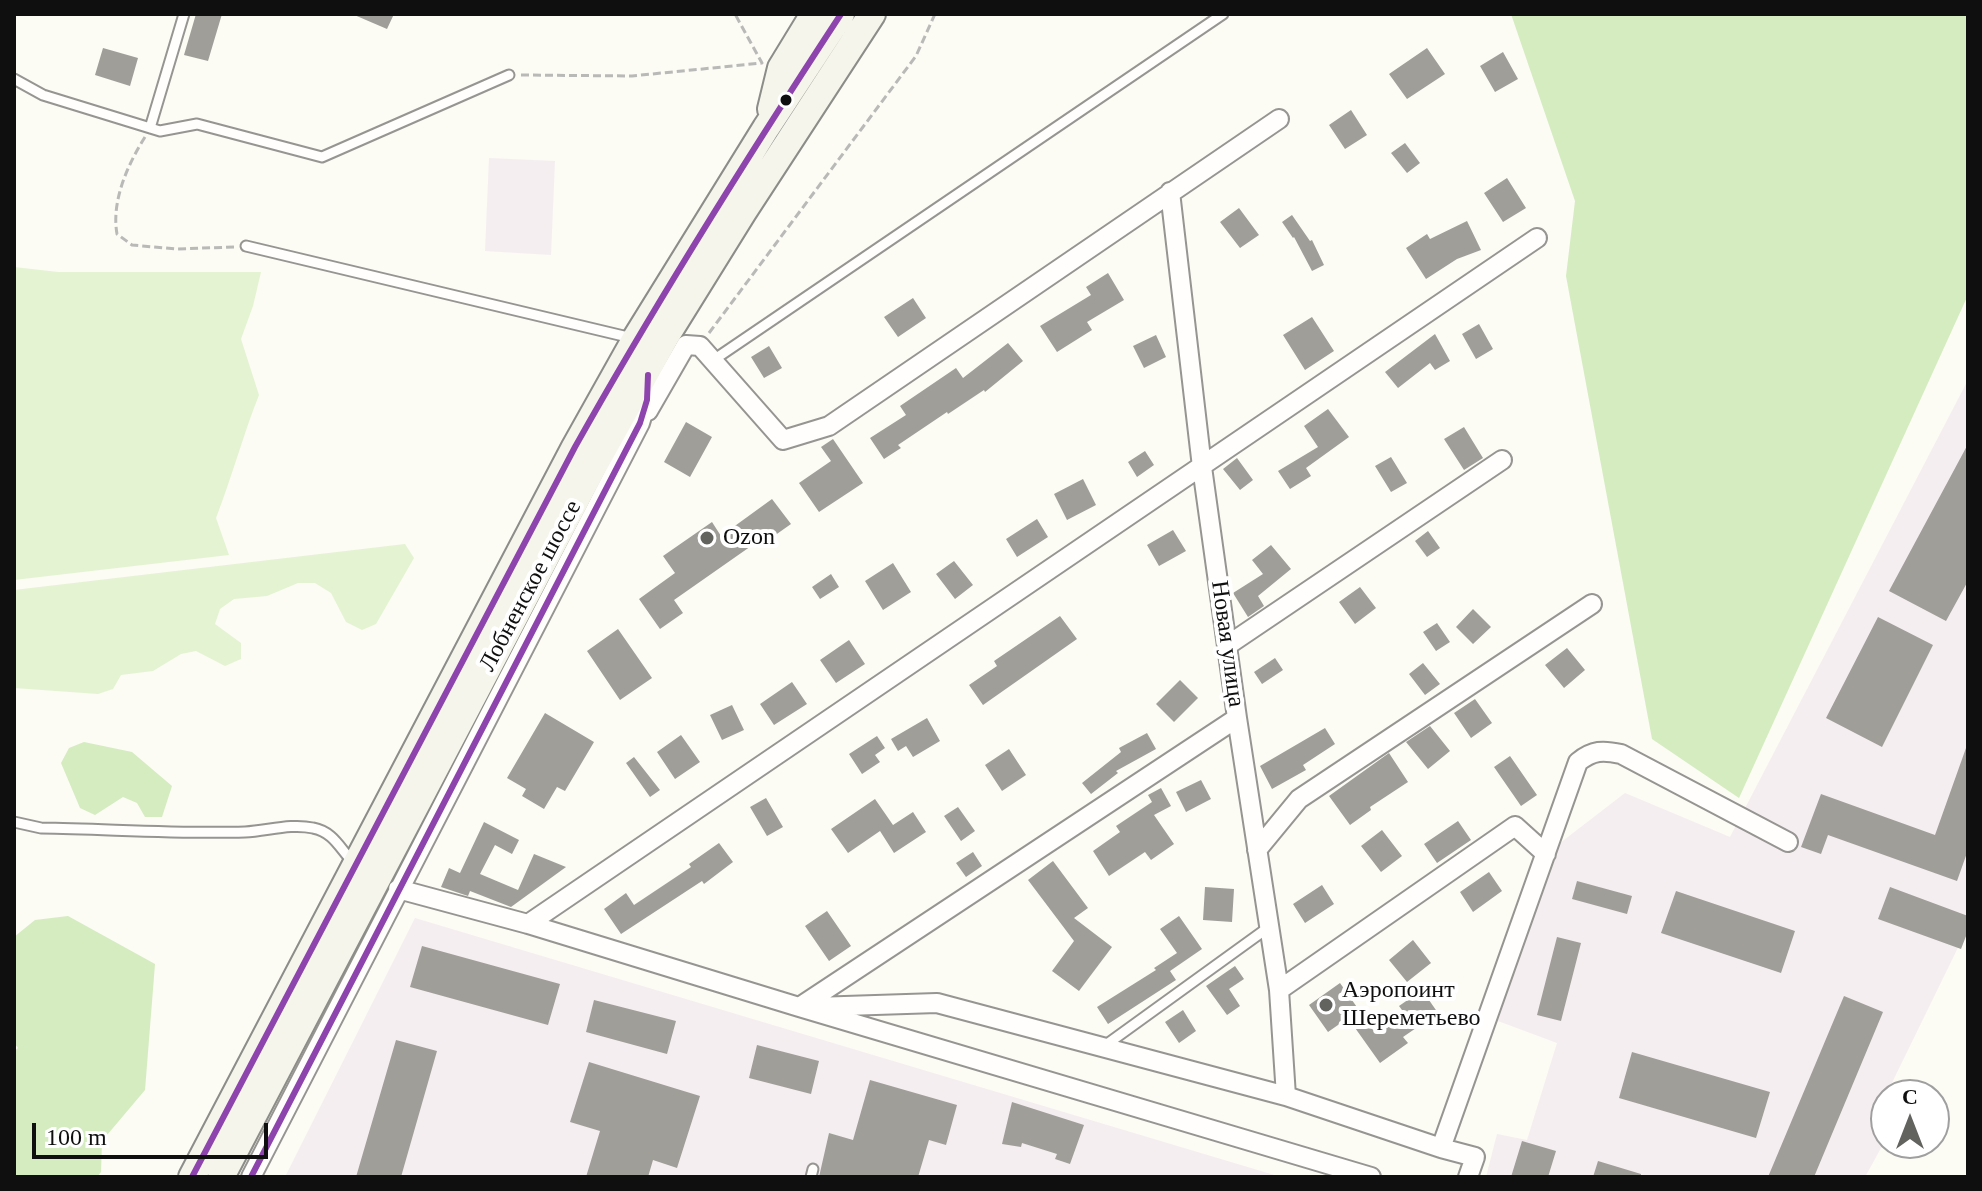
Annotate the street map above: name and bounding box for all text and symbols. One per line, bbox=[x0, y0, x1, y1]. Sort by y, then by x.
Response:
unlabelled marker bbox=[778, 92, 794, 108]
street label: Лобненское шоссе bbox=[474, 496, 588, 676]
place label: Ozon bbox=[723, 524, 775, 552]
marker: Ozon bbox=[698, 529, 716, 547]
street label: Новая улица bbox=[1204, 579, 1250, 709]
place label: Аэропоинт Шереметьево bbox=[1342, 977, 1481, 1033]
marker: Аэропоинт Шереметьево bbox=[1317, 996, 1335, 1014]
north arrow bbox=[1870, 1079, 1950, 1159]
text: С bbox=[1902, 1084, 1918, 1109]
scale bar bbox=[36, 1107, 272, 1157]
text: 100 m bbox=[46, 1124, 107, 1150]

